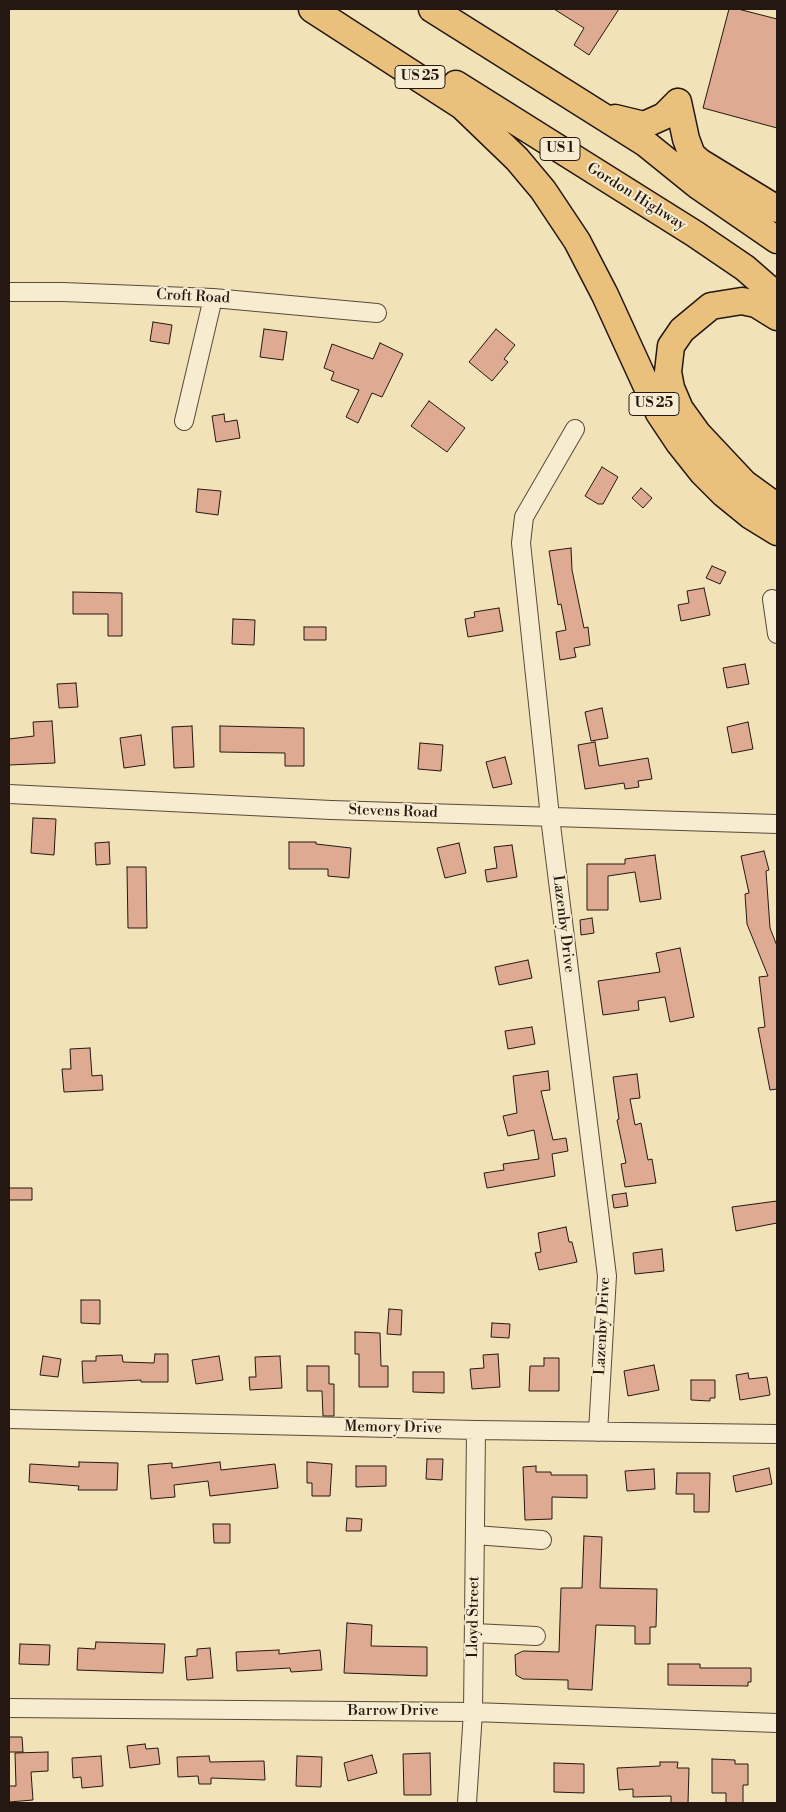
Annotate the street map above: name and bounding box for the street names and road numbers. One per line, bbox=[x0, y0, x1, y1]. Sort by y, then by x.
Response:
road number: US 25 bbox=[395, 66, 445, 88]
road number: US 1 bbox=[540, 138, 580, 160]
street label: Gordon Highway bbox=[583, 159, 689, 235]
street label: Croft Road bbox=[156, 286, 230, 308]
road number: US 25 bbox=[629, 392, 679, 416]
street label: Stevens Road bbox=[348, 801, 438, 823]
street label: Lazenby Drive bbox=[548, 874, 578, 974]
street label: Lazenby Drive bbox=[591, 1277, 615, 1375]
street label: Memory Drive bbox=[344, 1418, 442, 1438]
street label: Lloyd Street bbox=[464, 1576, 484, 1658]
street label: Barrow Drive bbox=[348, 1702, 438, 1720]

